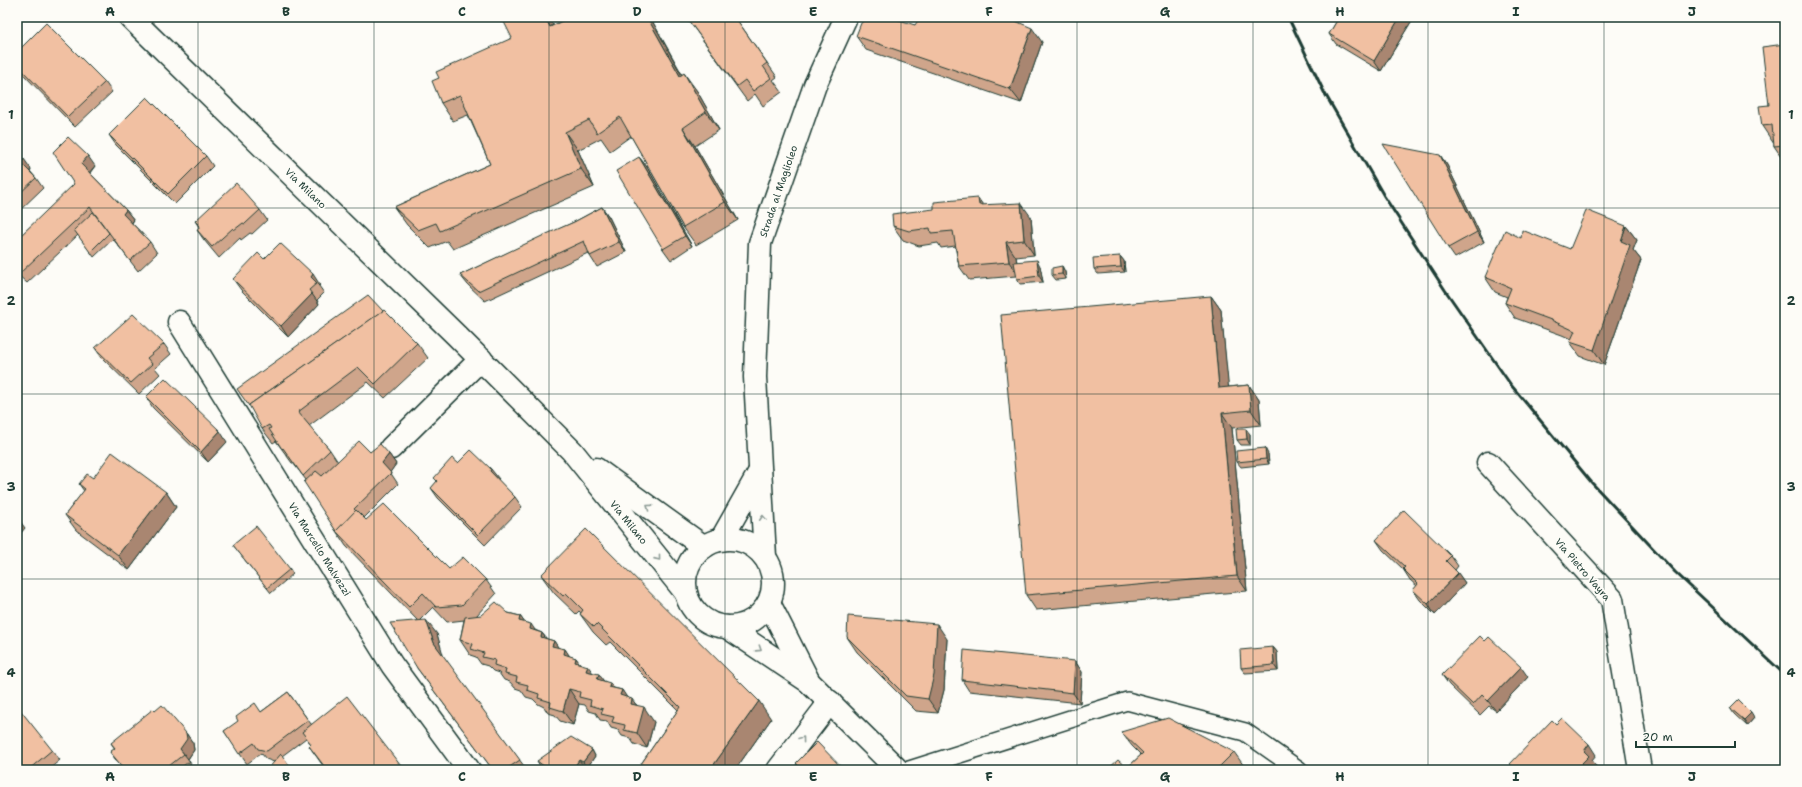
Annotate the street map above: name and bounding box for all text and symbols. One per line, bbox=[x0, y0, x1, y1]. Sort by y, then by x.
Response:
text: A bbox=[105, 3, 115, 20]
text: B bbox=[282, 3, 290, 20]
text: C bbox=[458, 3, 466, 20]
text: D bbox=[632, 3, 642, 20]
text: E bbox=[809, 3, 818, 20]
text: F bbox=[985, 3, 993, 20]
text: G bbox=[1160, 3, 1171, 20]
text: H bbox=[1335, 3, 1345, 20]
text: I bbox=[1512, 3, 1520, 20]
text: J bbox=[1688, 3, 1696, 20]
text: 1 bbox=[8, 106, 14, 123]
text: 1 bbox=[1788, 106, 1794, 123]
street label: Strada al Maglioleo bbox=[757, 143, 800, 239]
street label: Via Milano bbox=[282, 165, 329, 211]
text: 2 bbox=[6, 292, 16, 309]
text: 2 bbox=[1786, 292, 1796, 309]
text: 3 bbox=[6, 478, 16, 495]
text: 3 bbox=[1786, 478, 1796, 495]
street label: Via Milano bbox=[607, 498, 650, 547]
street label: Via Marcello Malvezzi bbox=[285, 500, 354, 599]
one-way arrow bbox=[647, 505, 654, 512]
one-way arrow bbox=[758, 515, 767, 521]
street label: Via Pietro Vayra bbox=[1552, 535, 1614, 604]
one-way arrow bbox=[653, 553, 660, 561]
one-way arrow bbox=[755, 644, 762, 651]
text: 4 bbox=[6, 664, 16, 681]
text: 4 bbox=[1786, 664, 1796, 681]
scale bar bbox=[1636, 723, 1735, 749]
text: 20 m bbox=[1642, 729, 1673, 745]
one-way arrow bbox=[797, 736, 804, 743]
text: A bbox=[105, 768, 115, 785]
text: B bbox=[282, 768, 290, 785]
text: C bbox=[458, 768, 466, 785]
text: D bbox=[632, 768, 642, 785]
text: E bbox=[809, 768, 818, 785]
text: F bbox=[985, 768, 993, 785]
text: G bbox=[1160, 768, 1171, 785]
text: H bbox=[1335, 768, 1345, 785]
text: I bbox=[1512, 768, 1520, 785]
text: J bbox=[1688, 768, 1696, 785]

